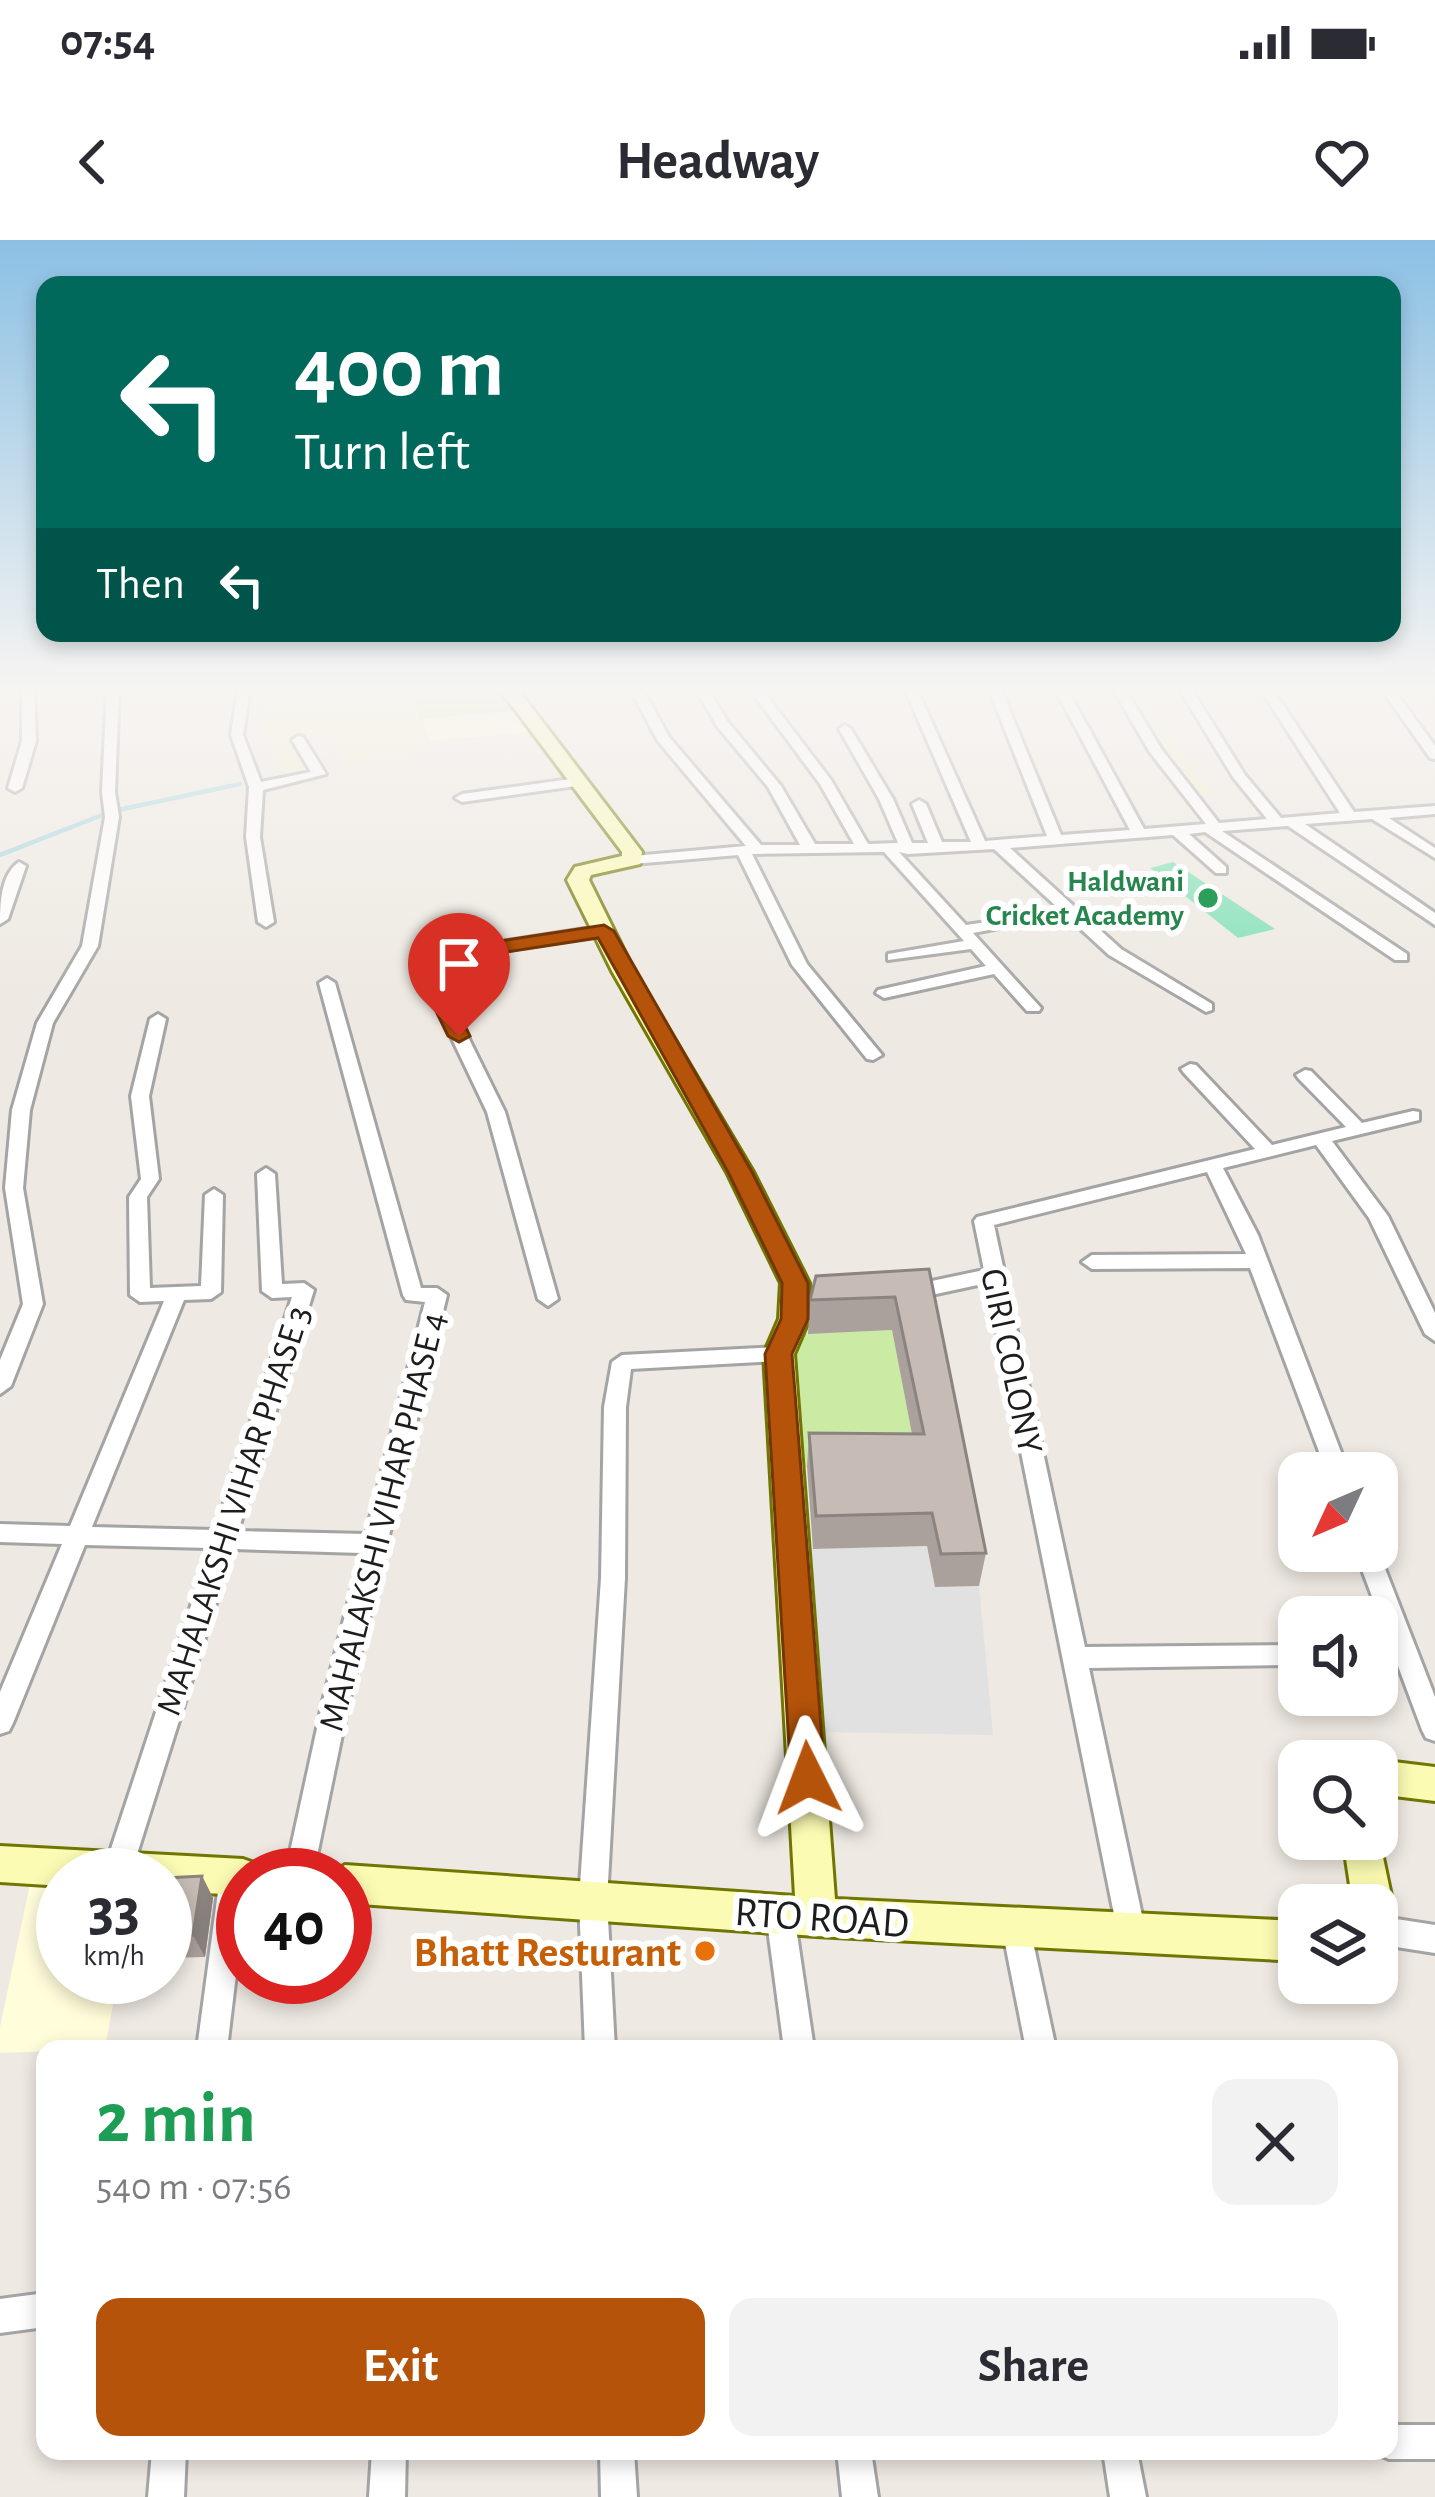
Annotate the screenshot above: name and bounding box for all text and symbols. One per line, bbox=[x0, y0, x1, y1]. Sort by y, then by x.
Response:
text: 07:54 bbox=[60, 19, 155, 64]
icon: back bbox=[60, 129, 126, 195]
icon: heart bbox=[1309, 129, 1375, 195]
text: Headway bbox=[616, 135, 819, 189]
icon: left bbox=[96, 324, 252, 480]
text: 400 m bbox=[294, 328, 504, 412]
text: Turn left bbox=[294, 426, 470, 480]
icon: left bbox=[209, 552, 275, 618]
text: Then bbox=[96, 562, 185, 607]
place label: Haldwani Cricket Academy bbox=[986, 867, 1185, 931]
marker: Haldwani Cricket Academy bbox=[1195, 885, 1221, 911]
pin bbox=[408, 913, 510, 1036]
icon: arrive bbox=[426, 931, 492, 997]
street label: GIRI COLONY bbox=[974, 1265, 1048, 1457]
street label: MAHALAKSHI VIHAR PHASE 3 bbox=[151, 1302, 317, 1720]
street label: MAHALAKSHI VIHAR PHASE 4 bbox=[313, 1308, 452, 1735]
north arrow bbox=[1278, 1452, 1398, 1572]
map controls bbox=[1278, 1452, 1398, 2004]
button: sound bbox=[1278, 1596, 1398, 1716]
position arrow bbox=[745, 1715, 871, 1841]
button: search bbox=[1278, 1740, 1398, 1860]
speed limit sign: 40 bbox=[216, 1848, 372, 2004]
text: 33 bbox=[88, 1881, 140, 1941]
button: layers bbox=[1278, 1884, 1398, 2004]
street label: RTO ROAD bbox=[733, 1891, 910, 1945]
place label: Bhatt Resturant bbox=[414, 1932, 681, 1974]
marker: Bhatt Resturant bbox=[692, 1938, 718, 1964]
text: km/h bbox=[83, 1941, 145, 1971]
button: close bbox=[1212, 2079, 1338, 2205]
text: 2 min bbox=[96, 2083, 256, 2155]
text: 540 m · 07:56 bbox=[96, 2168, 292, 2207]
button: Exit bbox=[96, 2298, 705, 2436]
button: Share bbox=[729, 2298, 1338, 2436]

